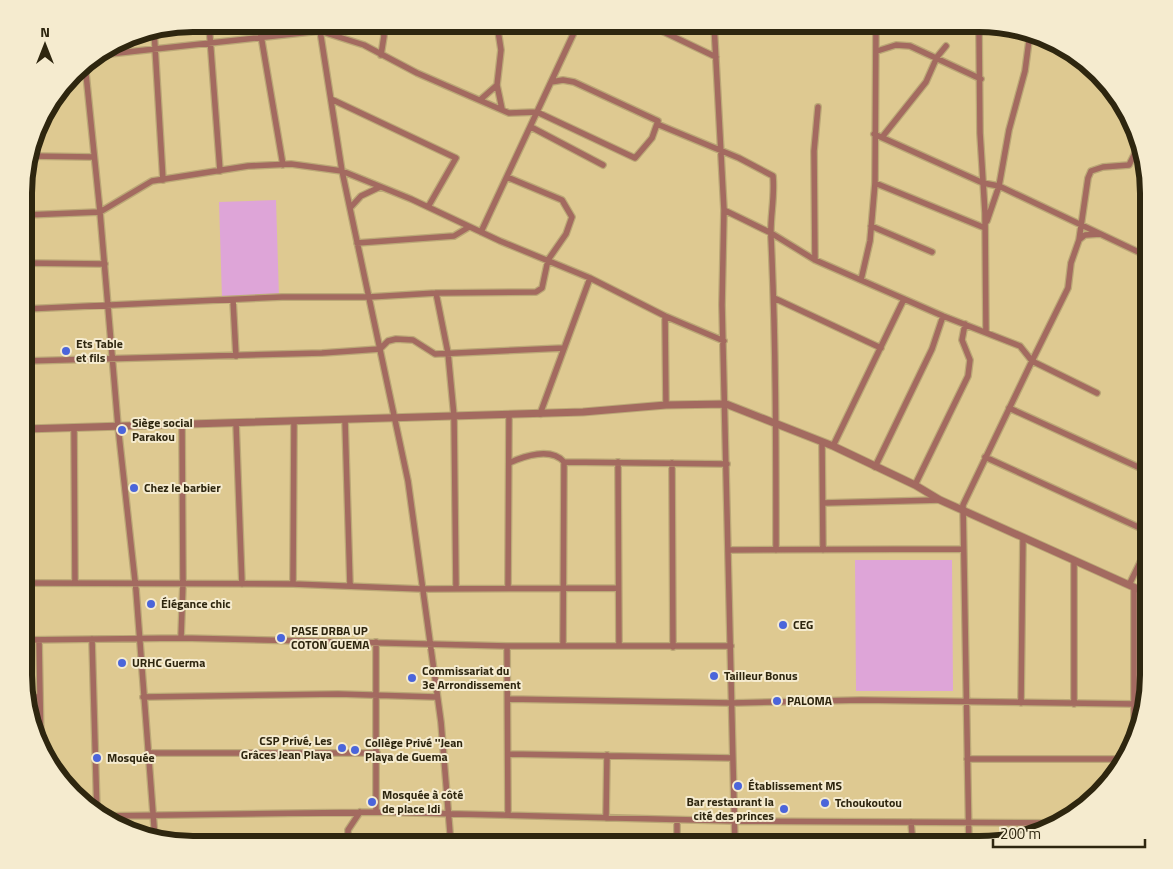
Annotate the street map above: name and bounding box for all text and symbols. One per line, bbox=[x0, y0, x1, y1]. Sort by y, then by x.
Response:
north arrow bbox=[20, 20, 70, 70]
text: N bbox=[40, 21, 50, 42]
place label: Ets Table et fils bbox=[76, 334, 123, 367]
marker: Ets Table et fils bbox=[60, 345, 72, 357]
place label: Siège social Parakou bbox=[132, 413, 193, 446]
marker: Siège social Parakou bbox=[116, 424, 128, 436]
place label: Chez le barbier bbox=[144, 478, 221, 497]
marker: Chez le barbier bbox=[128, 482, 140, 494]
place label: Élégance chic bbox=[161, 594, 231, 613]
marker: Élégance chic bbox=[145, 598, 157, 610]
place label: CEG bbox=[793, 615, 813, 634]
marker: CEG bbox=[777, 619, 789, 631]
place label: PASE DRBA UP COTON GUEMA bbox=[291, 621, 370, 654]
marker: PASE DRBA UP COTON GUEMA bbox=[275, 632, 287, 644]
place label: URHC Guerma bbox=[132, 653, 205, 672]
marker: URHC Guerma bbox=[116, 657, 128, 669]
place label: Commissariat du 3e Arrondissement bbox=[422, 661, 522, 694]
place label: Tailleur Bonus bbox=[724, 666, 798, 685]
marker: Tailleur Bonus bbox=[708, 670, 720, 682]
marker: Commissariat du 3e Arrondissement bbox=[406, 672, 418, 684]
place label: PALOMA bbox=[787, 691, 833, 710]
marker: PALOMA bbox=[771, 695, 783, 707]
place label: CSP Privé, Les Grâces Jean Playa bbox=[241, 731, 332, 764]
place label: Collège Privé ''Jean Playa de Guema bbox=[365, 733, 463, 766]
marker: CSP Privé, Les Grâces Jean Playa bbox=[336, 742, 348, 754]
marker: Collège Privé ''Jean Playa de Guema bbox=[349, 744, 361, 756]
place label: Mosquée bbox=[107, 748, 155, 767]
marker: Mosquée bbox=[91, 752, 103, 764]
place label: Établissement MS bbox=[748, 776, 843, 795]
marker: Établissement MS bbox=[732, 780, 744, 792]
place label: Mosquée à côté de place Idi bbox=[382, 785, 463, 818]
place label: Bar restaurant la cité des princes bbox=[686, 792, 774, 825]
place label: Tchoukoutou bbox=[835, 793, 902, 812]
marker: Mosquée à côté de place Idi bbox=[366, 796, 378, 808]
marker: Tchoukoutou bbox=[819, 797, 831, 809]
marker: Bar restaurant la cité des princes bbox=[778, 803, 790, 815]
scale bar bbox=[993, 816, 1146, 848]
text: 200 m bbox=[1000, 822, 1041, 845]

